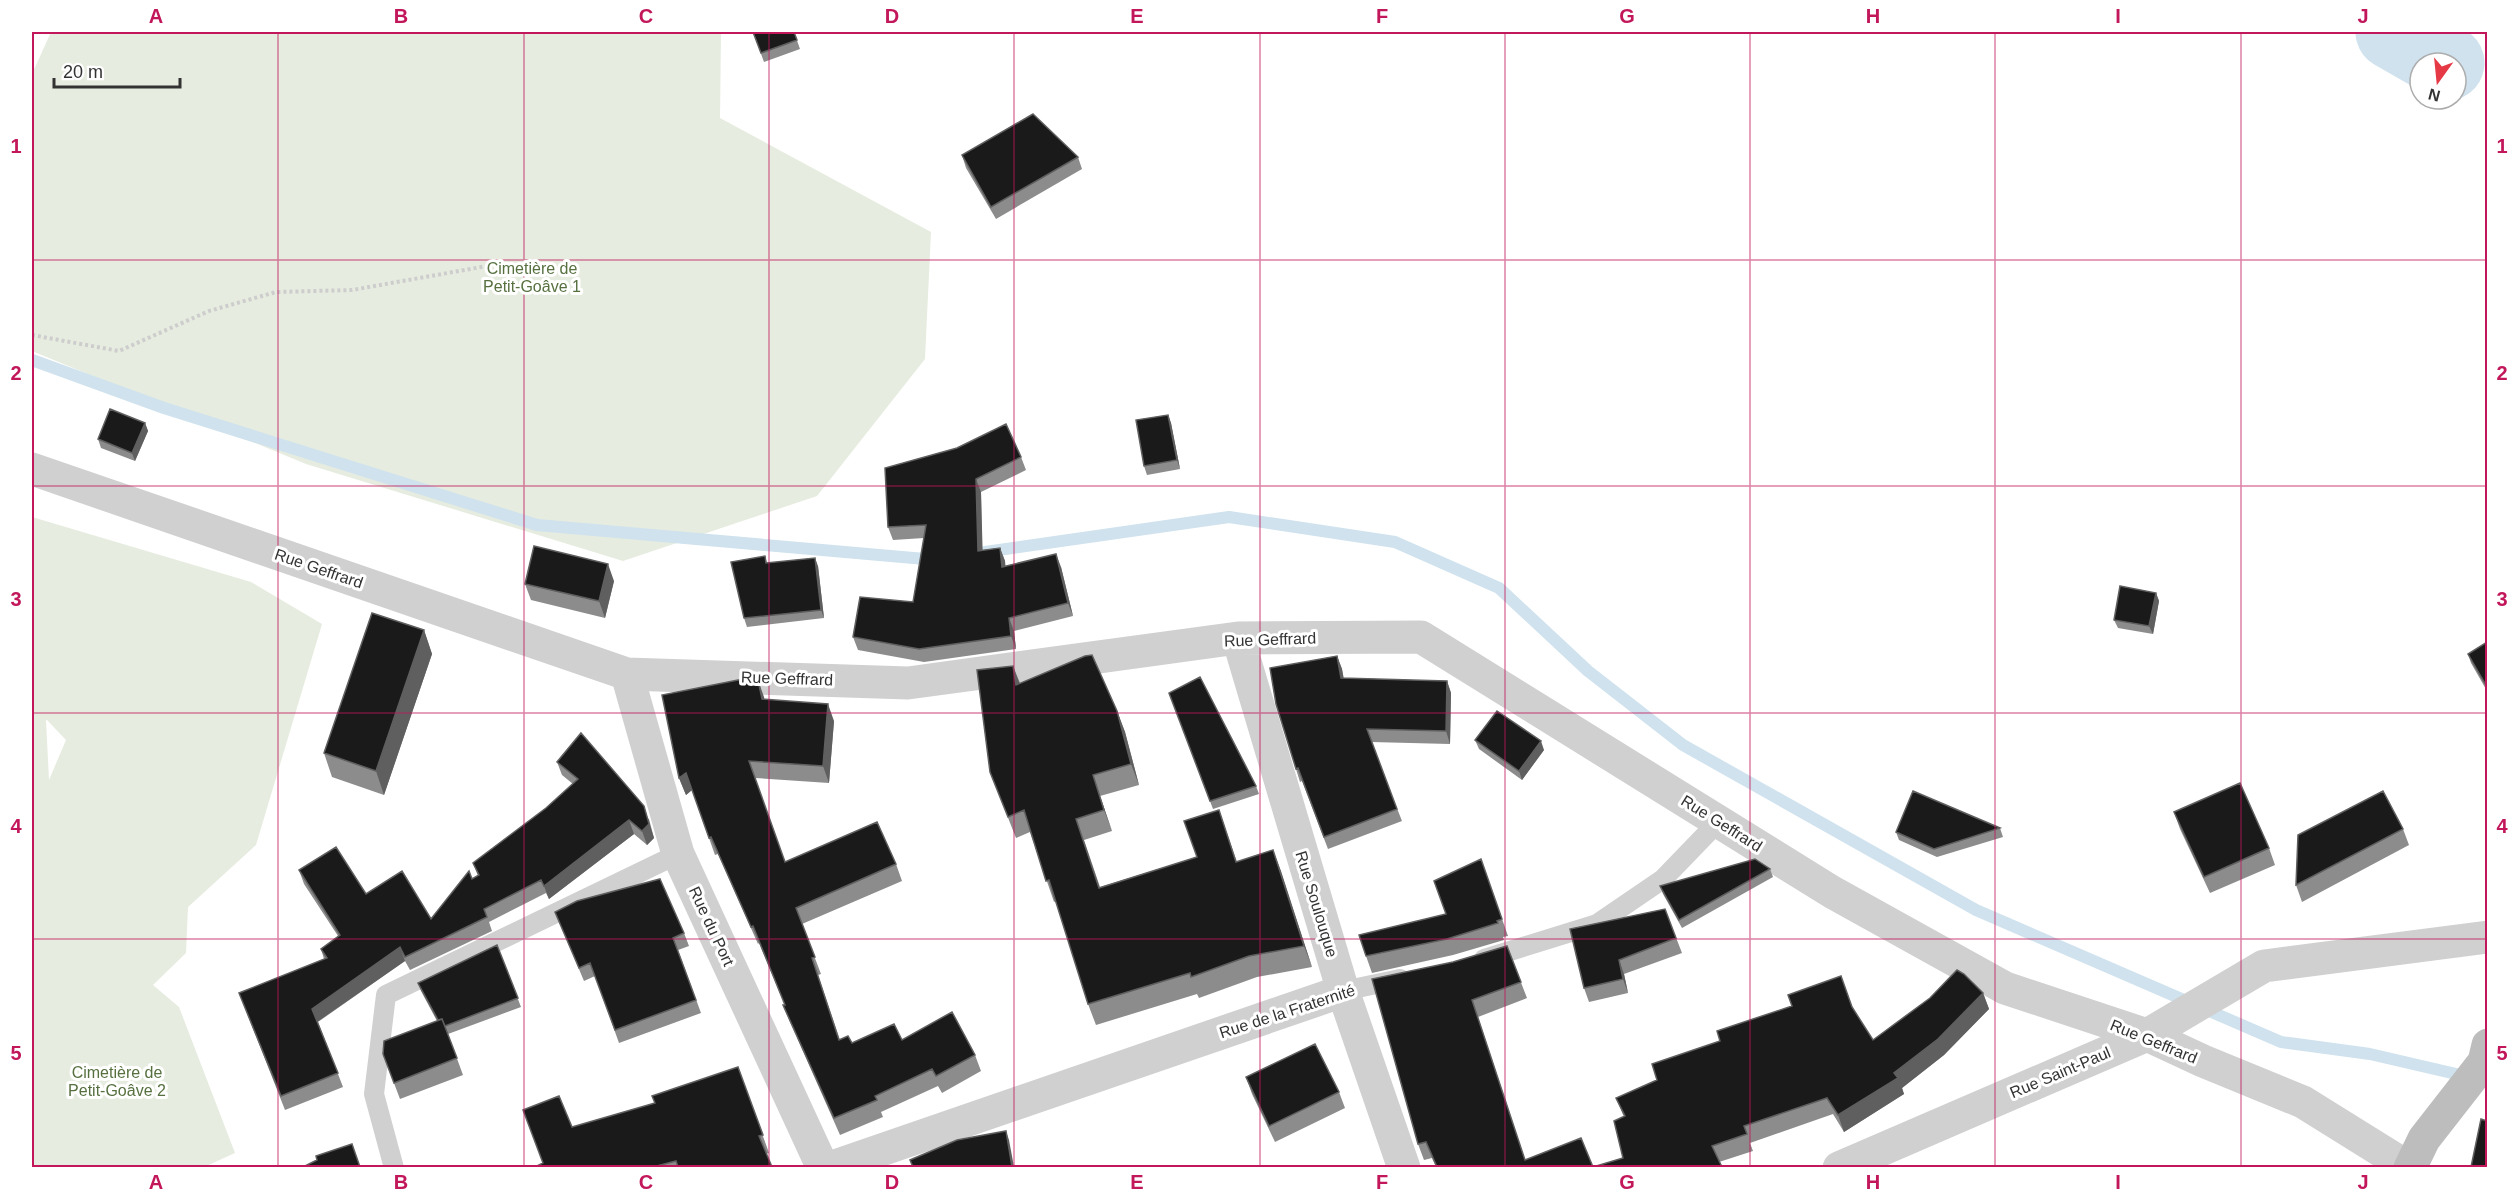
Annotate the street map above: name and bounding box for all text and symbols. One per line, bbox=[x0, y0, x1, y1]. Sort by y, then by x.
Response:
text: A bbox=[149, 5, 163, 27]
text: B bbox=[394, 5, 408, 27]
text: C bbox=[639, 5, 653, 27]
text: D bbox=[885, 5, 899, 27]
text: E bbox=[1130, 5, 1144, 27]
text: F bbox=[1376, 5, 1388, 27]
text: G bbox=[1619, 5, 1635, 27]
text: H bbox=[1866, 5, 1880, 27]
text: I bbox=[2115, 5, 2121, 27]
text: J bbox=[2357, 5, 2369, 27]
scale bar bbox=[54, 51, 180, 89]
north arrow bbox=[2408, 51, 2468, 111]
text: 20 m bbox=[63, 62, 103, 82]
text: N bbox=[2426, 85, 2442, 105]
text: 1 bbox=[10, 135, 22, 157]
text: 1 bbox=[2496, 135, 2508, 157]
park label: Cimetière de Petit-Goâve 1 bbox=[483, 260, 581, 295]
text: 2 bbox=[10, 362, 22, 384]
text: 2 bbox=[2496, 362, 2508, 384]
street label: Rue Geffrard bbox=[272, 545, 365, 592]
text: 3 bbox=[10, 588, 22, 610]
text: 3 bbox=[2496, 588, 2508, 610]
street label: Rue Geffrard bbox=[1224, 629, 1316, 650]
street label: Rue Geffrard bbox=[741, 668, 833, 689]
street label: Rue Geffrard bbox=[1678, 792, 1765, 855]
text: 4 bbox=[10, 815, 22, 837]
text: 4 bbox=[2496, 815, 2508, 837]
street label: Rue Soulouque bbox=[1292, 849, 1341, 959]
street label: Rue du Port bbox=[686, 884, 738, 969]
street label: Rue de la Fraternité bbox=[1217, 982, 1357, 1041]
street label: Rue Geffrard bbox=[2108, 1016, 2200, 1067]
text: 5 bbox=[10, 1042, 22, 1064]
text: 5 bbox=[2496, 1042, 2508, 1064]
street label: Rue Saint-Paul bbox=[2007, 1044, 2113, 1101]
park label: Cimetière de Petit-Goâve 2 bbox=[68, 1064, 166, 1099]
text: A bbox=[149, 1171, 163, 1193]
text: B bbox=[394, 1171, 408, 1193]
text: C bbox=[639, 1171, 653, 1193]
text: D bbox=[885, 1171, 899, 1193]
text: E bbox=[1130, 1171, 1144, 1193]
text: F bbox=[1376, 1171, 1388, 1193]
text: G bbox=[1619, 1171, 1635, 1193]
text: H bbox=[1866, 1171, 1880, 1193]
text: I bbox=[2115, 1171, 2121, 1193]
text: J bbox=[2357, 1171, 2369, 1193]

